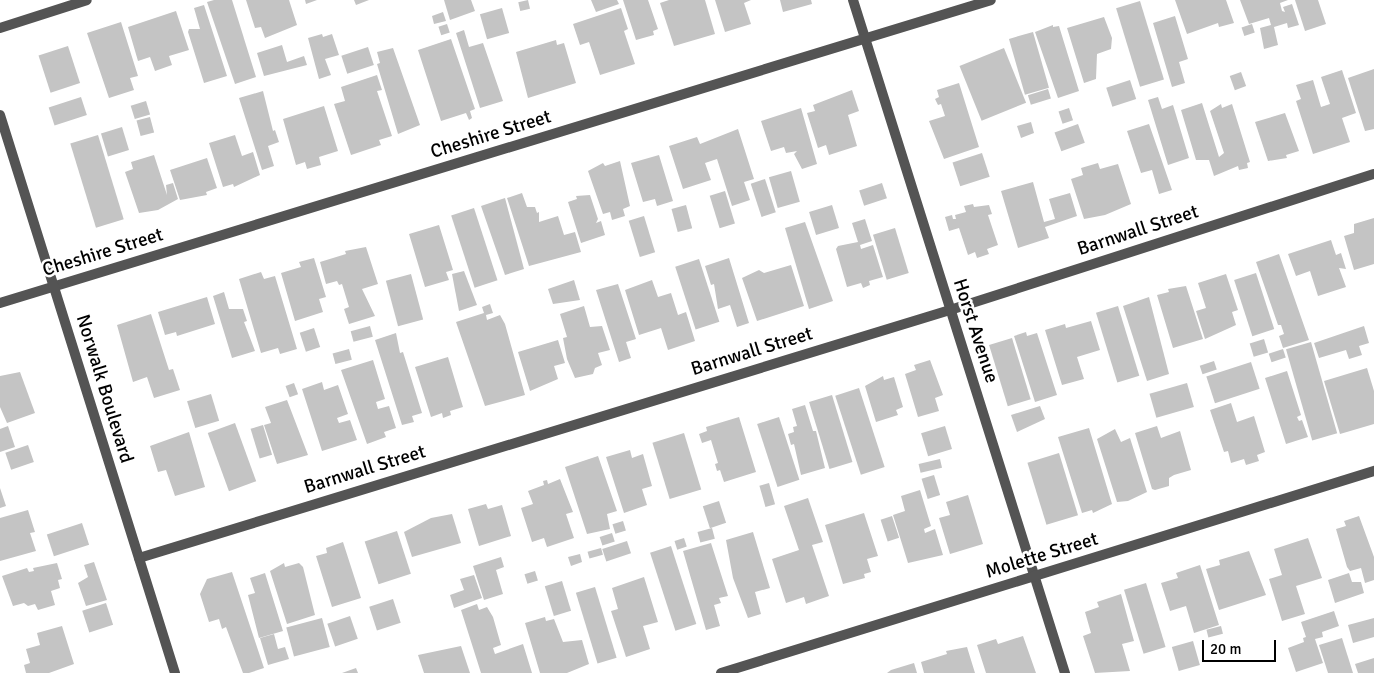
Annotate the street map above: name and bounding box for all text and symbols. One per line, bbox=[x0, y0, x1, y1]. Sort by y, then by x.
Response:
street label: Cheshire Street bbox=[428, 106, 554, 164]
street label: Barnwall Street bbox=[1075, 201, 1201, 261]
street label: Cheshire Street bbox=[40, 224, 166, 282]
street label: Horst Avenue bbox=[947, 276, 1003, 386]
street label: Norwalk Boulevard bbox=[71, 312, 137, 466]
street label: Barnwall Street bbox=[688, 323, 816, 381]
street label: Barnwall Street bbox=[301, 441, 429, 499]
street label: Molette Street bbox=[983, 528, 1101, 584]
scale bar bbox=[1204, 630, 1278, 662]
text: 20 m bbox=[1210, 640, 1241, 658]

